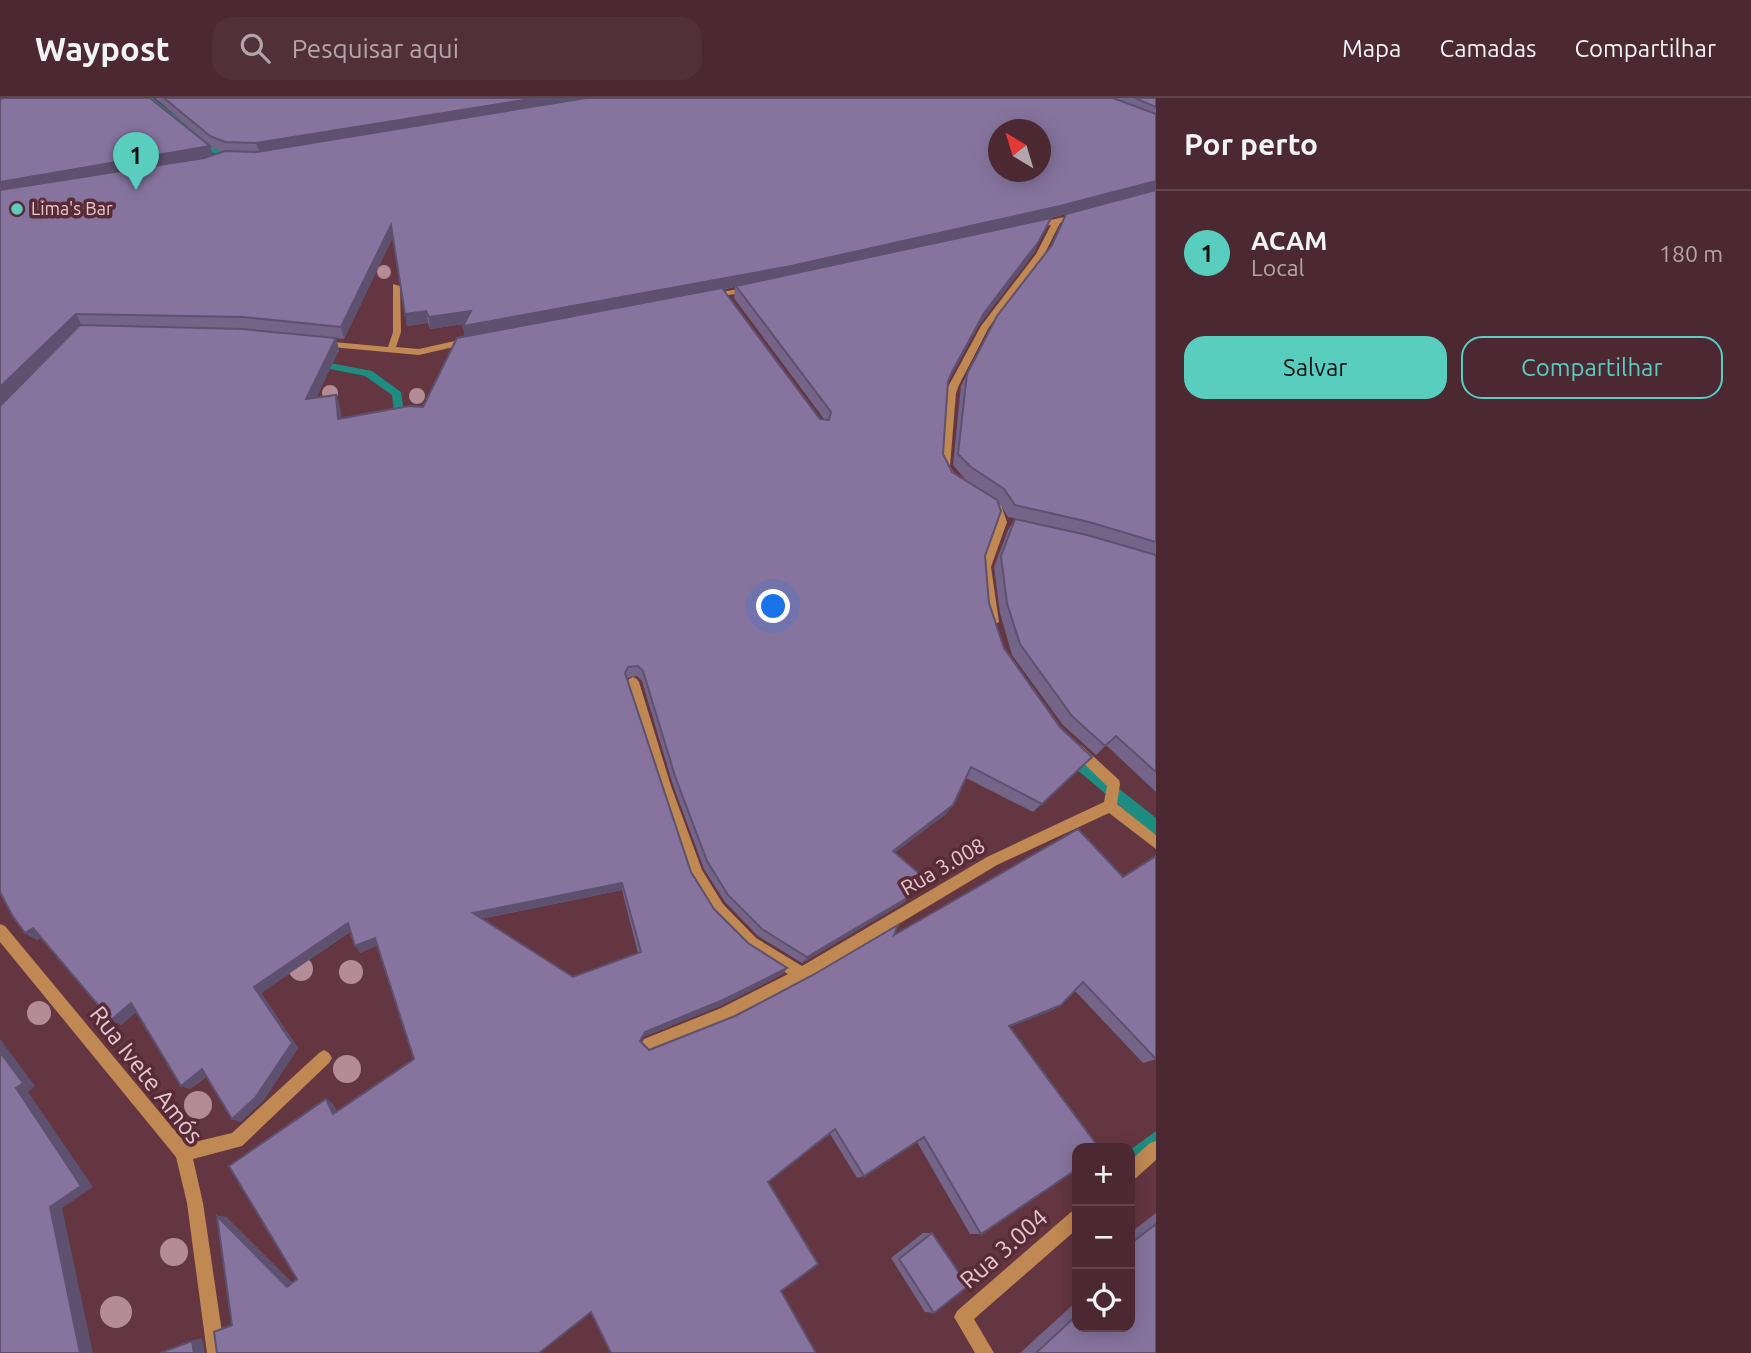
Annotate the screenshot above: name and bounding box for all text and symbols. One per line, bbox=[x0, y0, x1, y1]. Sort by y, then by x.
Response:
search box bbox=[212, 17, 702, 80]
icon: search bbox=[236, 29, 274, 67]
text: Waypost bbox=[35, 30, 170, 67]
text: Pesquisar aqui bbox=[292, 34, 459, 63]
text: Mapa bbox=[1342, 35, 1401, 62]
text: Camadas bbox=[1439, 35, 1536, 62]
text: Compartilhar bbox=[1574, 35, 1716, 62]
north arrow bbox=[988, 119, 1051, 182]
text: Por perto bbox=[1184, 127, 1318, 161]
pin: 1 bbox=[113, 132, 159, 190]
place label: Lima's Bar bbox=[31, 198, 113, 218]
marker: Lima's Bar bbox=[9, 201, 25, 217]
text: ACAM bbox=[1251, 226, 1327, 255]
text: 1 bbox=[1201, 241, 1213, 266]
text: 180 m bbox=[1659, 241, 1723, 266]
text: Local bbox=[1251, 255, 1305, 280]
button: Salvar bbox=[1184, 336, 1447, 399]
button: Compartilhar bbox=[1461, 336, 1723, 399]
your location bbox=[756, 589, 790, 623]
street label: Rua 3.008 bbox=[896, 832, 989, 900]
street label: Rua Ivete Amós bbox=[85, 1001, 208, 1149]
map controls bbox=[1072, 1143, 1135, 1332]
button: + bbox=[1072, 1143, 1135, 1206]
street label: Rua 3.004 bbox=[955, 1203, 1053, 1294]
button: − bbox=[1072, 1206, 1135, 1269]
button: locate bbox=[1072, 1269, 1135, 1332]

